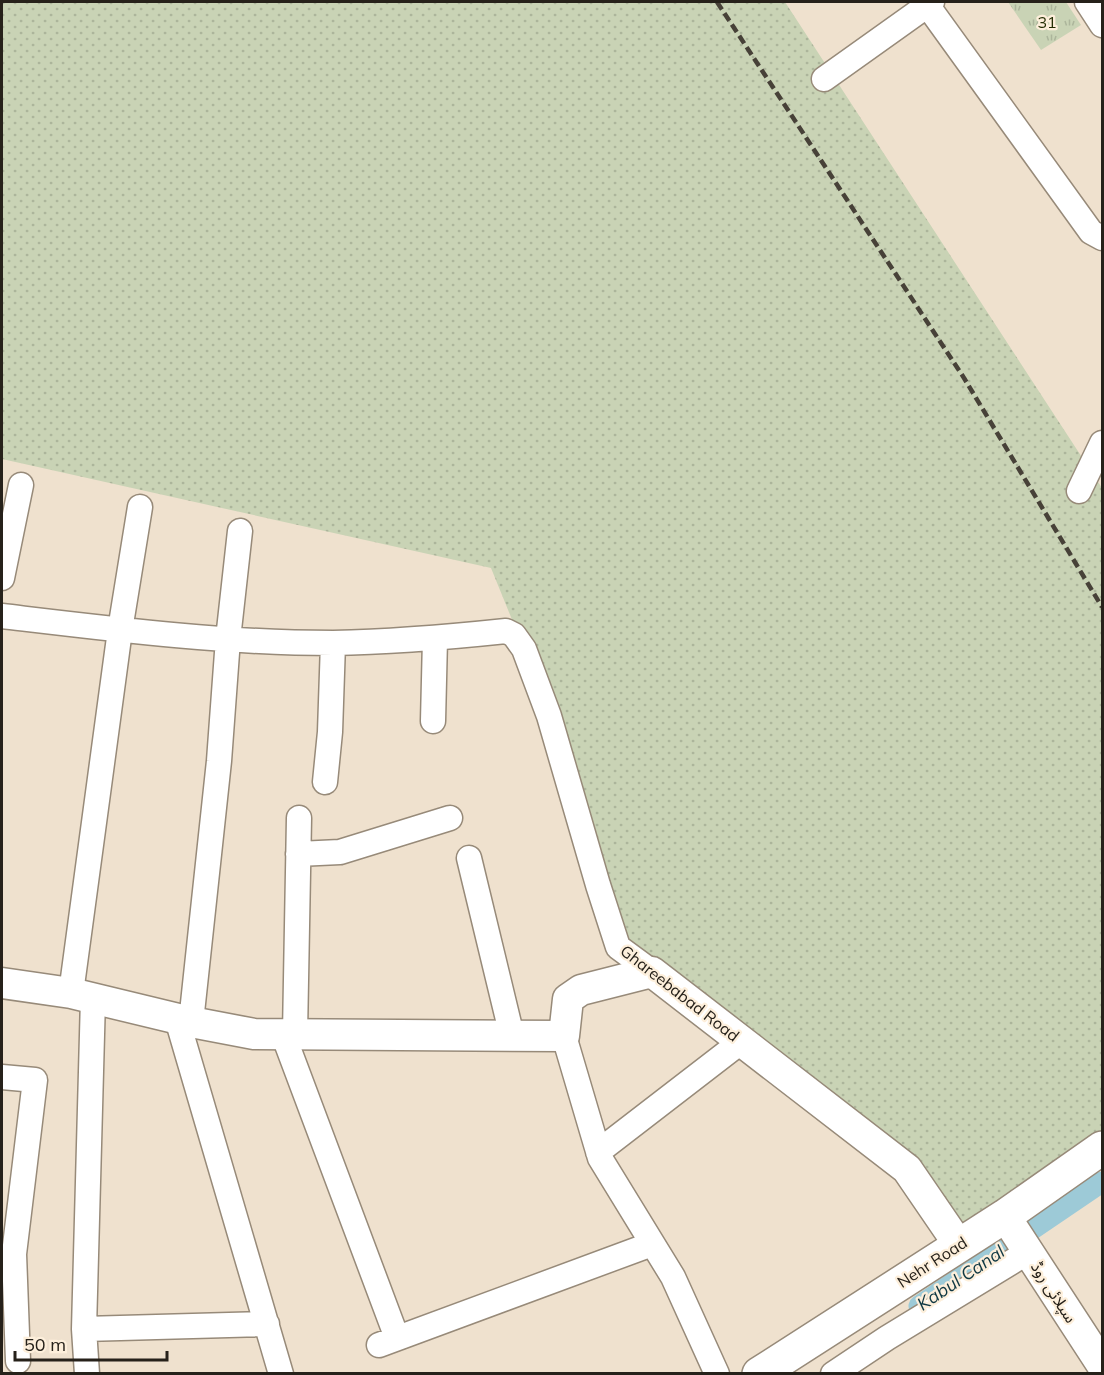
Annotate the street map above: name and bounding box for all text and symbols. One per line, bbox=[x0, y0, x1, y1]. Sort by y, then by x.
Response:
park label: 31 bbox=[1037, 12, 1057, 32]
street label: Ghareebabad Road bbox=[617, 940, 743, 1046]
street label: Nehr Road bbox=[893, 1232, 971, 1292]
water label: Kabul Canal bbox=[912, 1239, 1010, 1315]
street label: سپلائی روڈ bbox=[1026, 1258, 1081, 1327]
scale bar bbox=[15, 1324, 166, 1362]
text: 50 m bbox=[24, 1333, 66, 1356]

